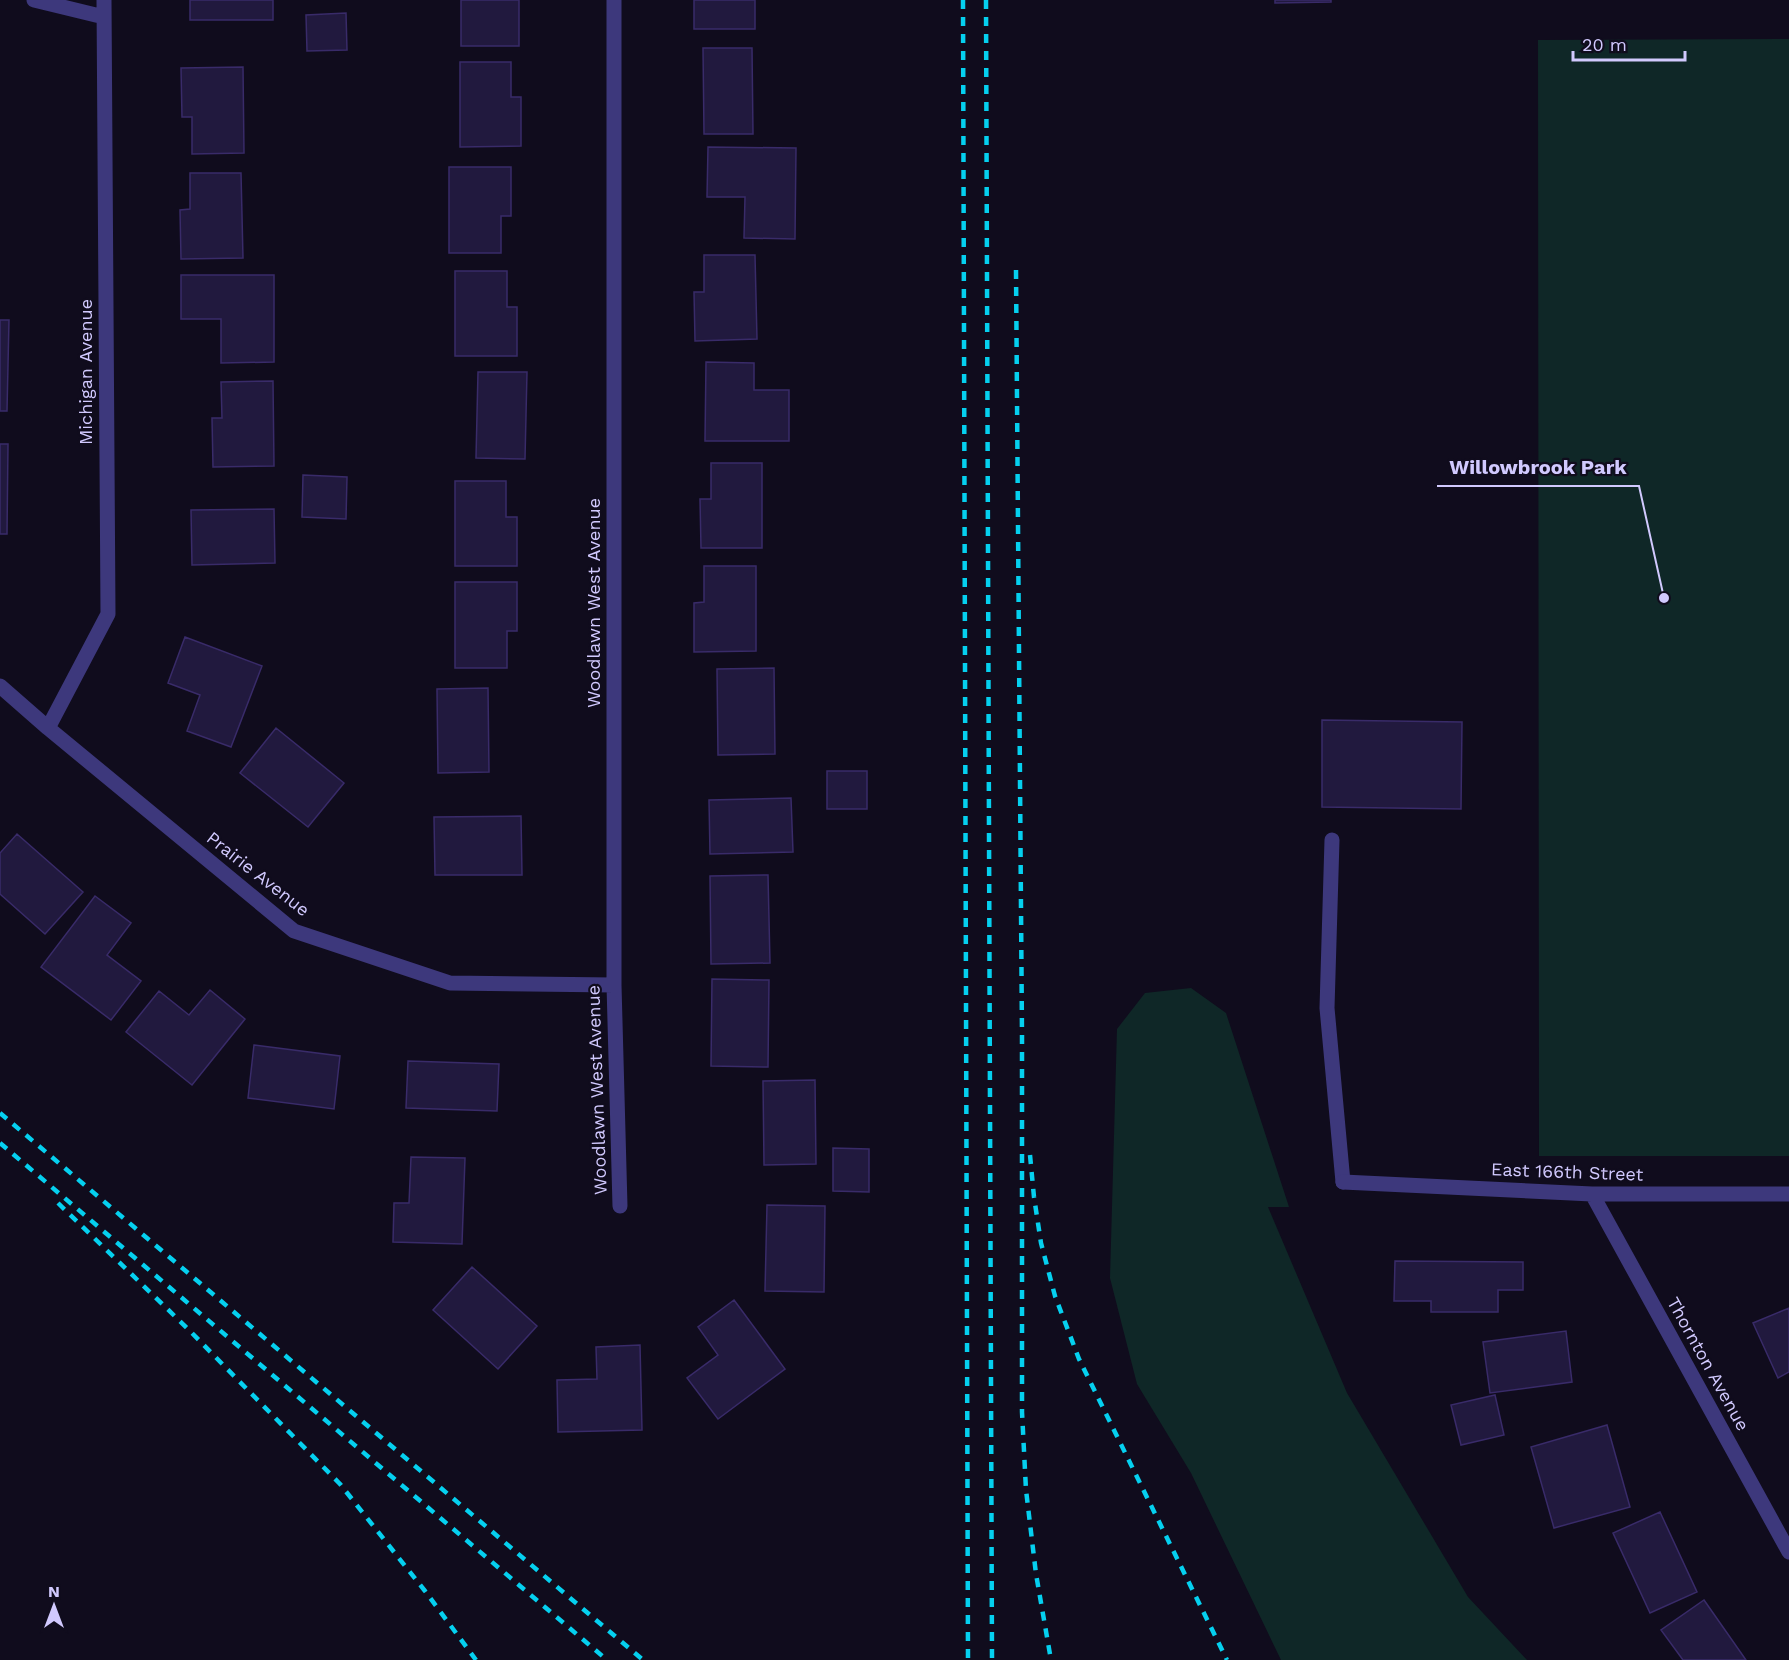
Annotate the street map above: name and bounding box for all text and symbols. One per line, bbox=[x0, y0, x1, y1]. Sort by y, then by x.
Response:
scale bar bbox=[1573, 24, 1686, 62]
text: 20 m bbox=[1582, 34, 1627, 55]
street label: Michigan Avenue bbox=[75, 299, 96, 445]
callout: Willowbrook Park bbox=[1437, 448, 1639, 486]
text: Willowbrook Park bbox=[1449, 455, 1627, 479]
street label: Woodlawn West Avenue bbox=[583, 498, 604, 708]
street label: Prairie Avenue bbox=[203, 827, 314, 920]
street label: Woodlawn West Avenue bbox=[582, 985, 611, 1195]
street label: East 166th Street bbox=[1491, 1158, 1644, 1185]
street label: Thornton Avenue bbox=[1663, 1293, 1754, 1434]
north arrow bbox=[24, 1576, 84, 1636]
text: N bbox=[48, 1582, 60, 1601]

